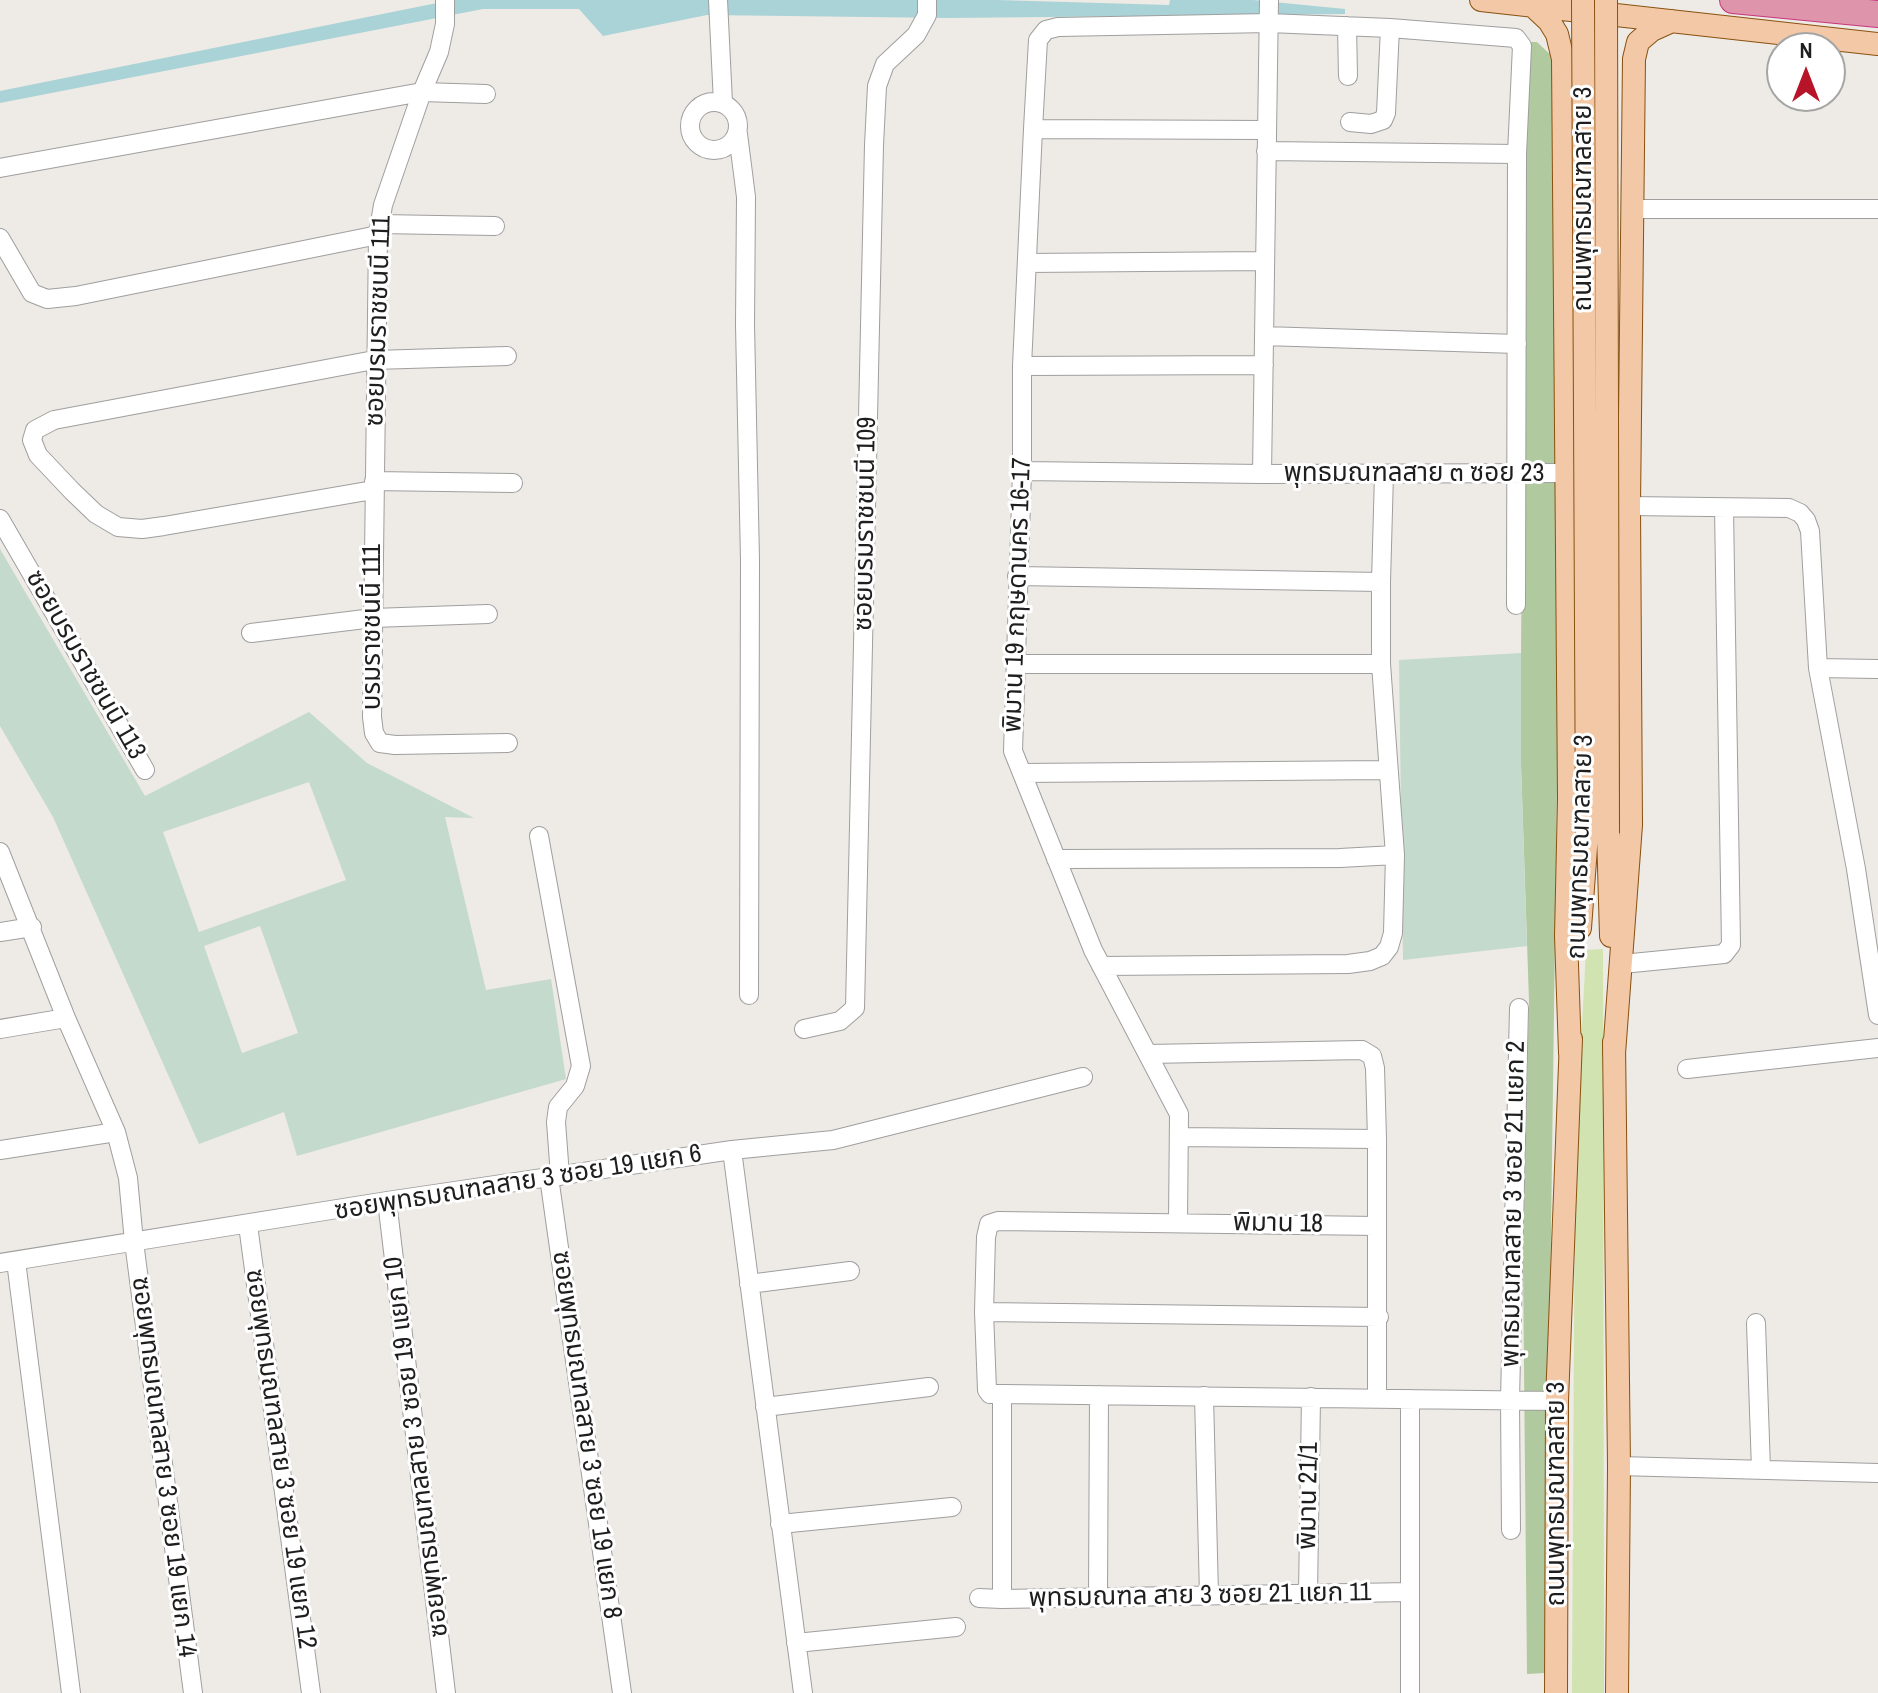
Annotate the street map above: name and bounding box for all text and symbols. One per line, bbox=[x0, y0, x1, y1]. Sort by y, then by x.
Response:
north arrow bbox=[1766, 32, 1846, 112]
text: N bbox=[1799, 35, 1813, 65]
street label: ถนนพุทธมณฑลสาย 3 bbox=[1568, 87, 1600, 311]
street label: ซอยบรมราชชนนี 111 bbox=[360, 215, 398, 427]
street label: ซอยบรมราชชนนี 109 bbox=[849, 417, 883, 631]
street label: พิมาน 19 กฤษดานคร 16-17 bbox=[998, 457, 1038, 733]
street label: พุทธมณฑลสาย ๓ ซอย 23 bbox=[1284, 458, 1544, 490]
street label: บรมราชชนนี 111 bbox=[357, 544, 389, 710]
street label: ซอยบรมราชชนนี 113 bbox=[18, 565, 152, 765]
street label: ถนนพุทธมณฑลสาย 3 bbox=[1561, 734, 1601, 960]
street label: พุทธมณฑลสาย 3 ซอย 21 แยก 2 bbox=[1496, 1040, 1532, 1368]
street label: ซอยพุทธมณฑลสาย 3 ซอย 19 แยก 6 bbox=[332, 1139, 704, 1227]
street label: พิมาน 18 bbox=[1233, 1208, 1323, 1240]
street label: ซอยพุทธมณฑลสาย 3 ซอย 19 แยก 8 bbox=[545, 1249, 627, 1621]
street label: ซอยพุทธมณฑลสาย 3 ซอย 19 แยก 10 bbox=[378, 1255, 456, 1639]
street label: ซอยพุทธมณฑลสาย 3 ซอย 19 แยก 12 bbox=[238, 1267, 322, 1651]
street label: ซอยพุทธมณฑลสาย 3 ซอย 19 แยก 14 bbox=[124, 1275, 202, 1659]
street label: ถนนพุทธมณฑลสาย 3 bbox=[1541, 1382, 1573, 1606]
street label: พิมาน 21/1 bbox=[1292, 1442, 1326, 1550]
street label: พุทธมณฑล สาย 3 ซอย 21 แยก 11 bbox=[1028, 1577, 1372, 1615]

